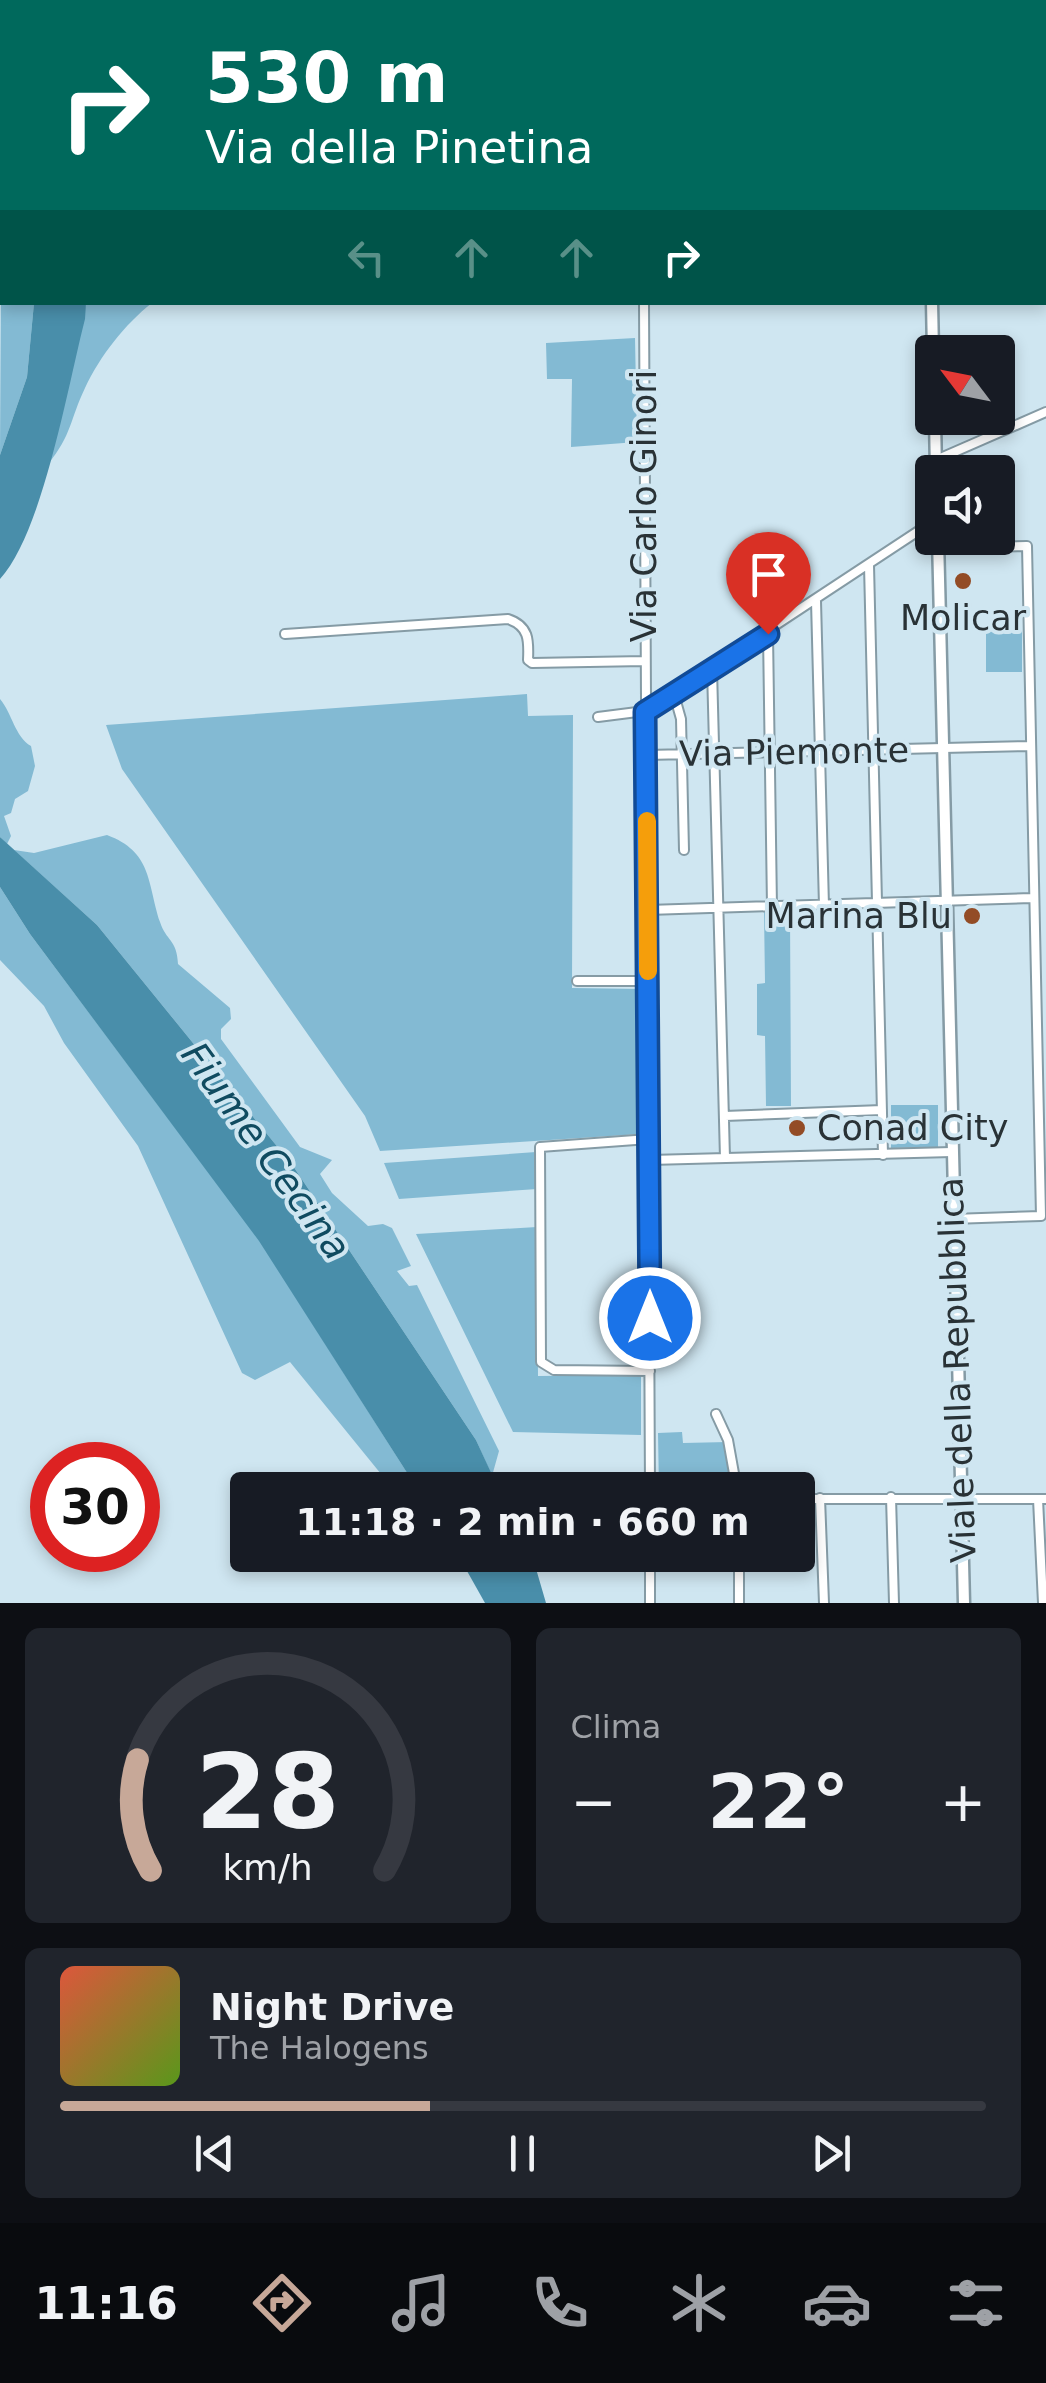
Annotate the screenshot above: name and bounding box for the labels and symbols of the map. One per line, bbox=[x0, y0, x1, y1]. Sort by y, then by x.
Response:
north arrow bbox=[915, 335, 1015, 435]
street label: Via Carlo Ginori bbox=[624, 370, 664, 642]
pin bbox=[726, 532, 811, 635]
marker: Molicar bbox=[952, 570, 974, 592]
place label: Molicar bbox=[900, 598, 1027, 638]
street label: Via Piemonte bbox=[679, 730, 909, 774]
place label: Marina Blu bbox=[766, 896, 952, 936]
marker: Marina Blu bbox=[961, 905, 983, 927]
water label: Fiume Cecina bbox=[172, 1034, 360, 1268]
place label: Conad City bbox=[817, 1108, 1008, 1148]
marker: Conad City bbox=[786, 1117, 808, 1139]
street label: Viale della Repubblica bbox=[930, 1177, 984, 1563]
position arrow bbox=[598, 1266, 702, 1370]
speed limit sign: 30 bbox=[30, 1442, 160, 1572]

